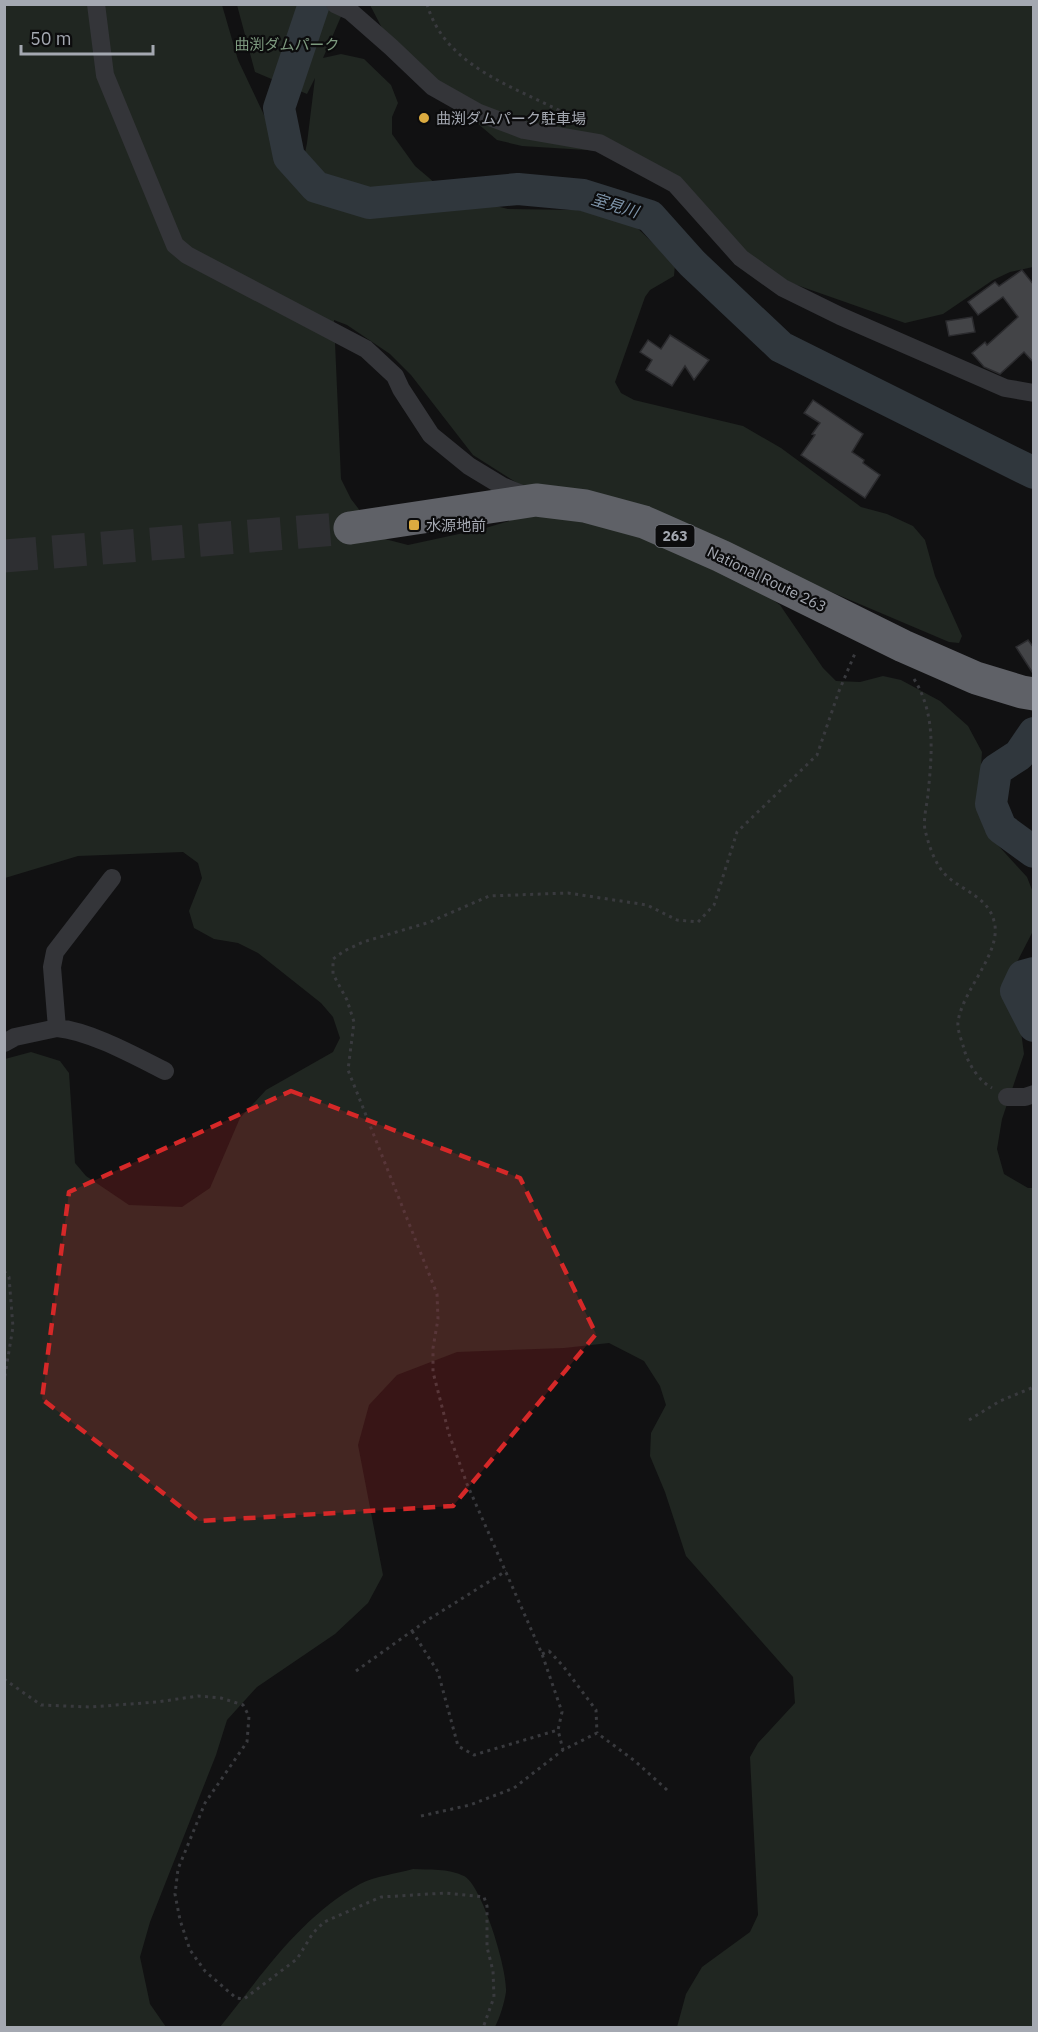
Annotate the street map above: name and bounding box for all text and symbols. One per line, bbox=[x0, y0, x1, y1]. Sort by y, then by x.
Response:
scale bar bbox=[21, 18, 153, 56]
text: 50 m bbox=[30, 27, 72, 50]
park label: 曲渕ダムパーク bbox=[234, 35, 340, 54]
place label: 曲渕ダムパーク駐車場 bbox=[436, 109, 586, 128]
marker: 曲渕ダムパーク駐車場 bbox=[417, 111, 431, 125]
water label: 室見川 bbox=[589, 188, 643, 222]
place label: 水源地前 bbox=[426, 516, 486, 535]
marker: 水源地前 bbox=[407, 518, 421, 532]
road number: 263 bbox=[656, 525, 694, 547]
street label: National Route 263 bbox=[704, 542, 830, 616]

